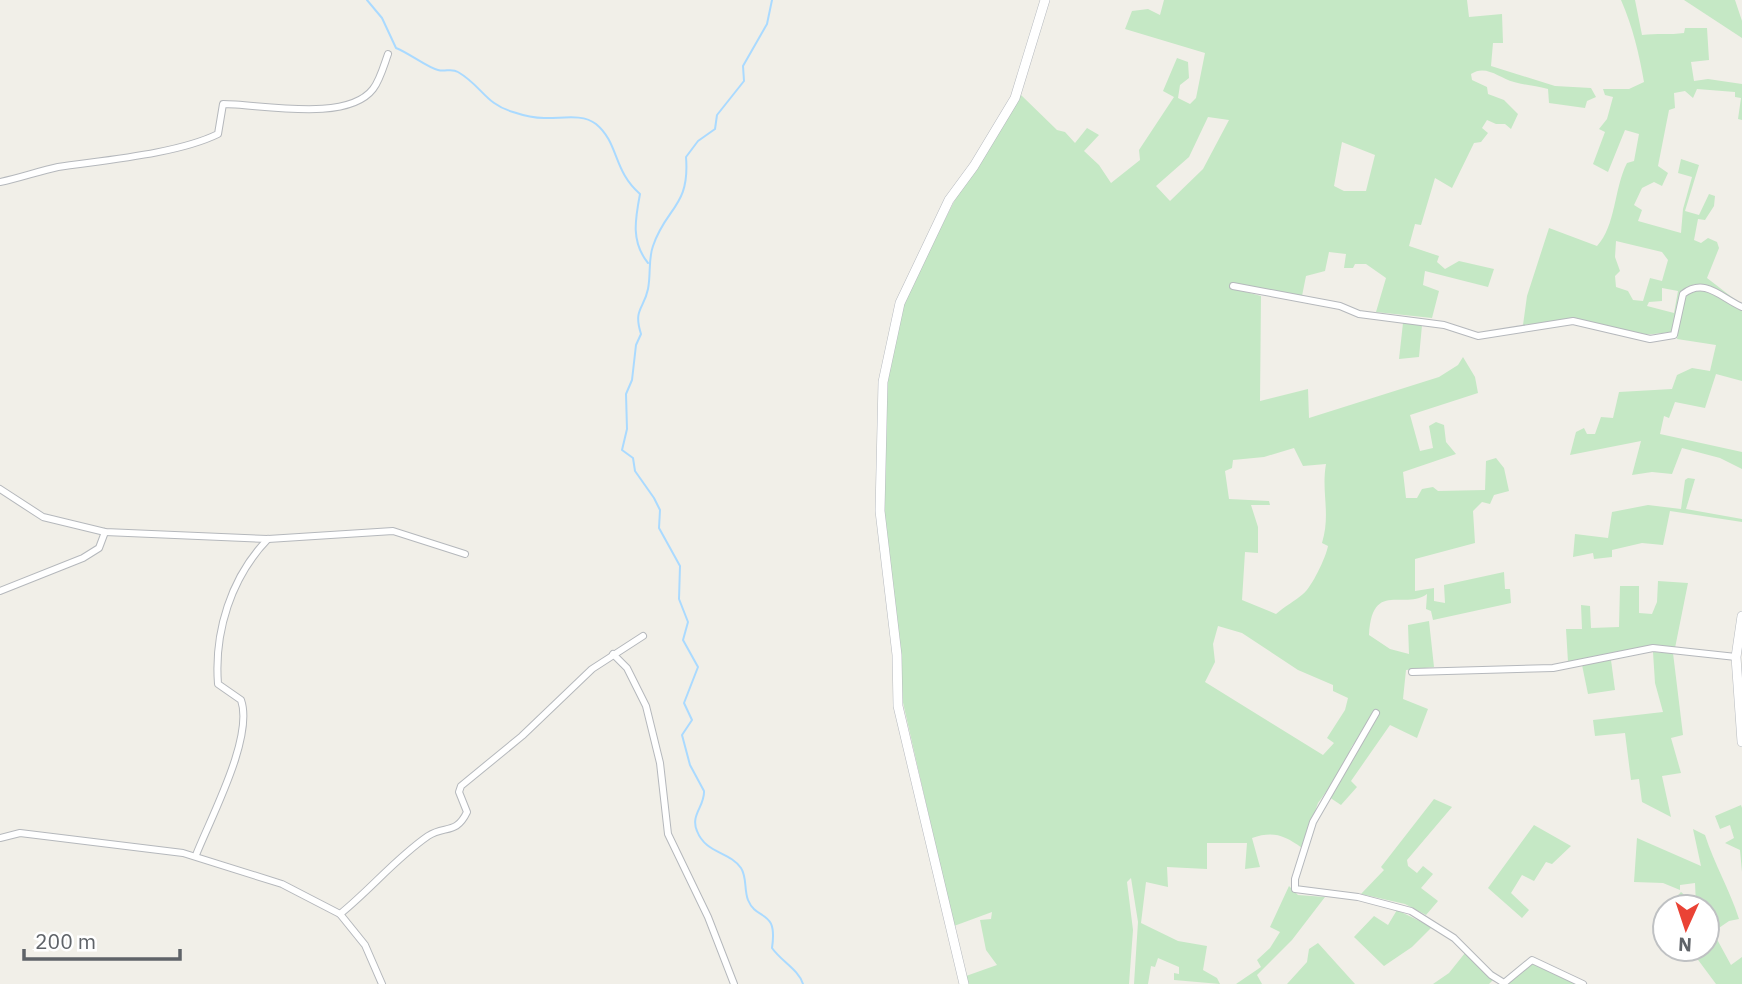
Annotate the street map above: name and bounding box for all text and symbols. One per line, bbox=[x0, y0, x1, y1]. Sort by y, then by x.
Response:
north arrow bbox=[1651, 893, 1721, 963]
scale bar bbox=[24, 918, 180, 962]
text: 200 m bbox=[35, 927, 96, 955]
text: N bbox=[1678, 933, 1693, 957]

